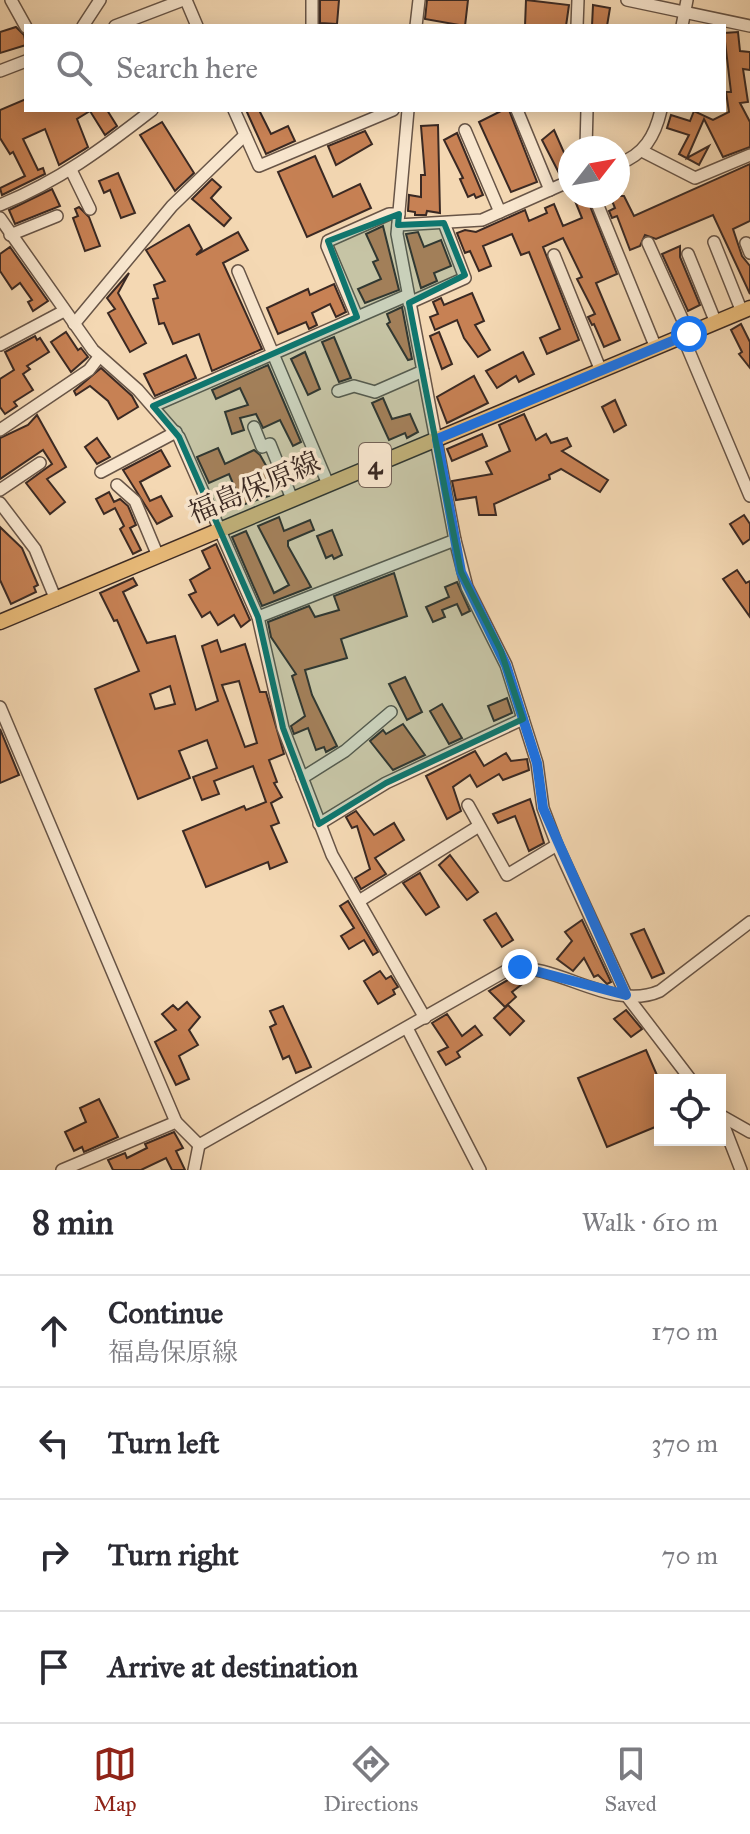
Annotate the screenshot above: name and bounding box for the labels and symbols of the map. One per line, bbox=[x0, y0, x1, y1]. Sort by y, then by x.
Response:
north arrow bbox=[558, 136, 630, 208]
route start bbox=[671, 316, 707, 352]
road number: 4 bbox=[359, 443, 391, 487]
street label: 福島保原線 bbox=[183, 444, 325, 531]
route end bbox=[502, 949, 538, 985]

